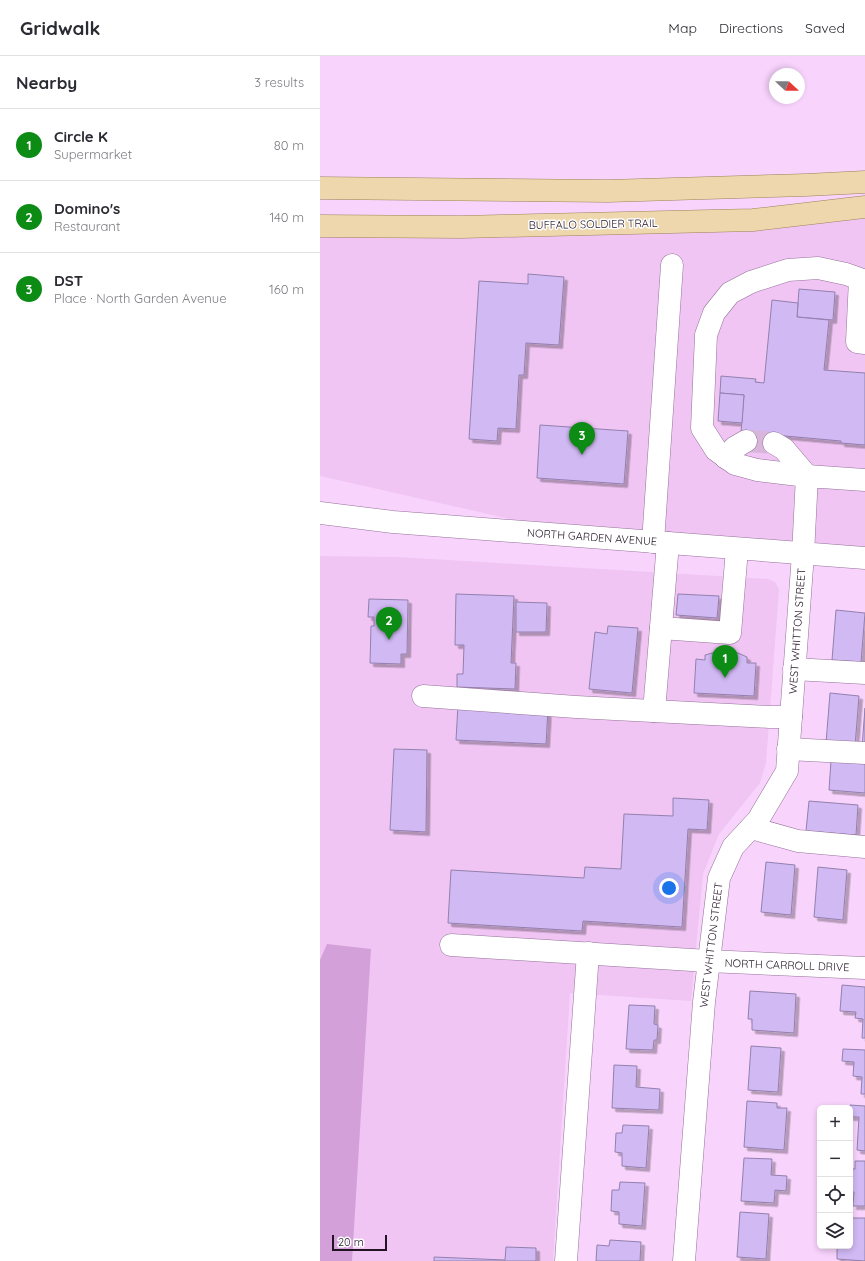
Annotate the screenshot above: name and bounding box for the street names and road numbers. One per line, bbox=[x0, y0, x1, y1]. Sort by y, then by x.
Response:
street label: BUFFALO SOLDIER TRAIL bbox=[528, 216, 658, 232]
street label: NORTH GARDEN AVENUE bbox=[527, 525, 657, 549]
street label: WEST WHITTON STREET bbox=[786, 567, 808, 694]
street label: WEST WHITTON STREET bbox=[696, 881, 726, 1008]
street label: NORTH CARROLL DRIVE bbox=[724, 956, 850, 974]

